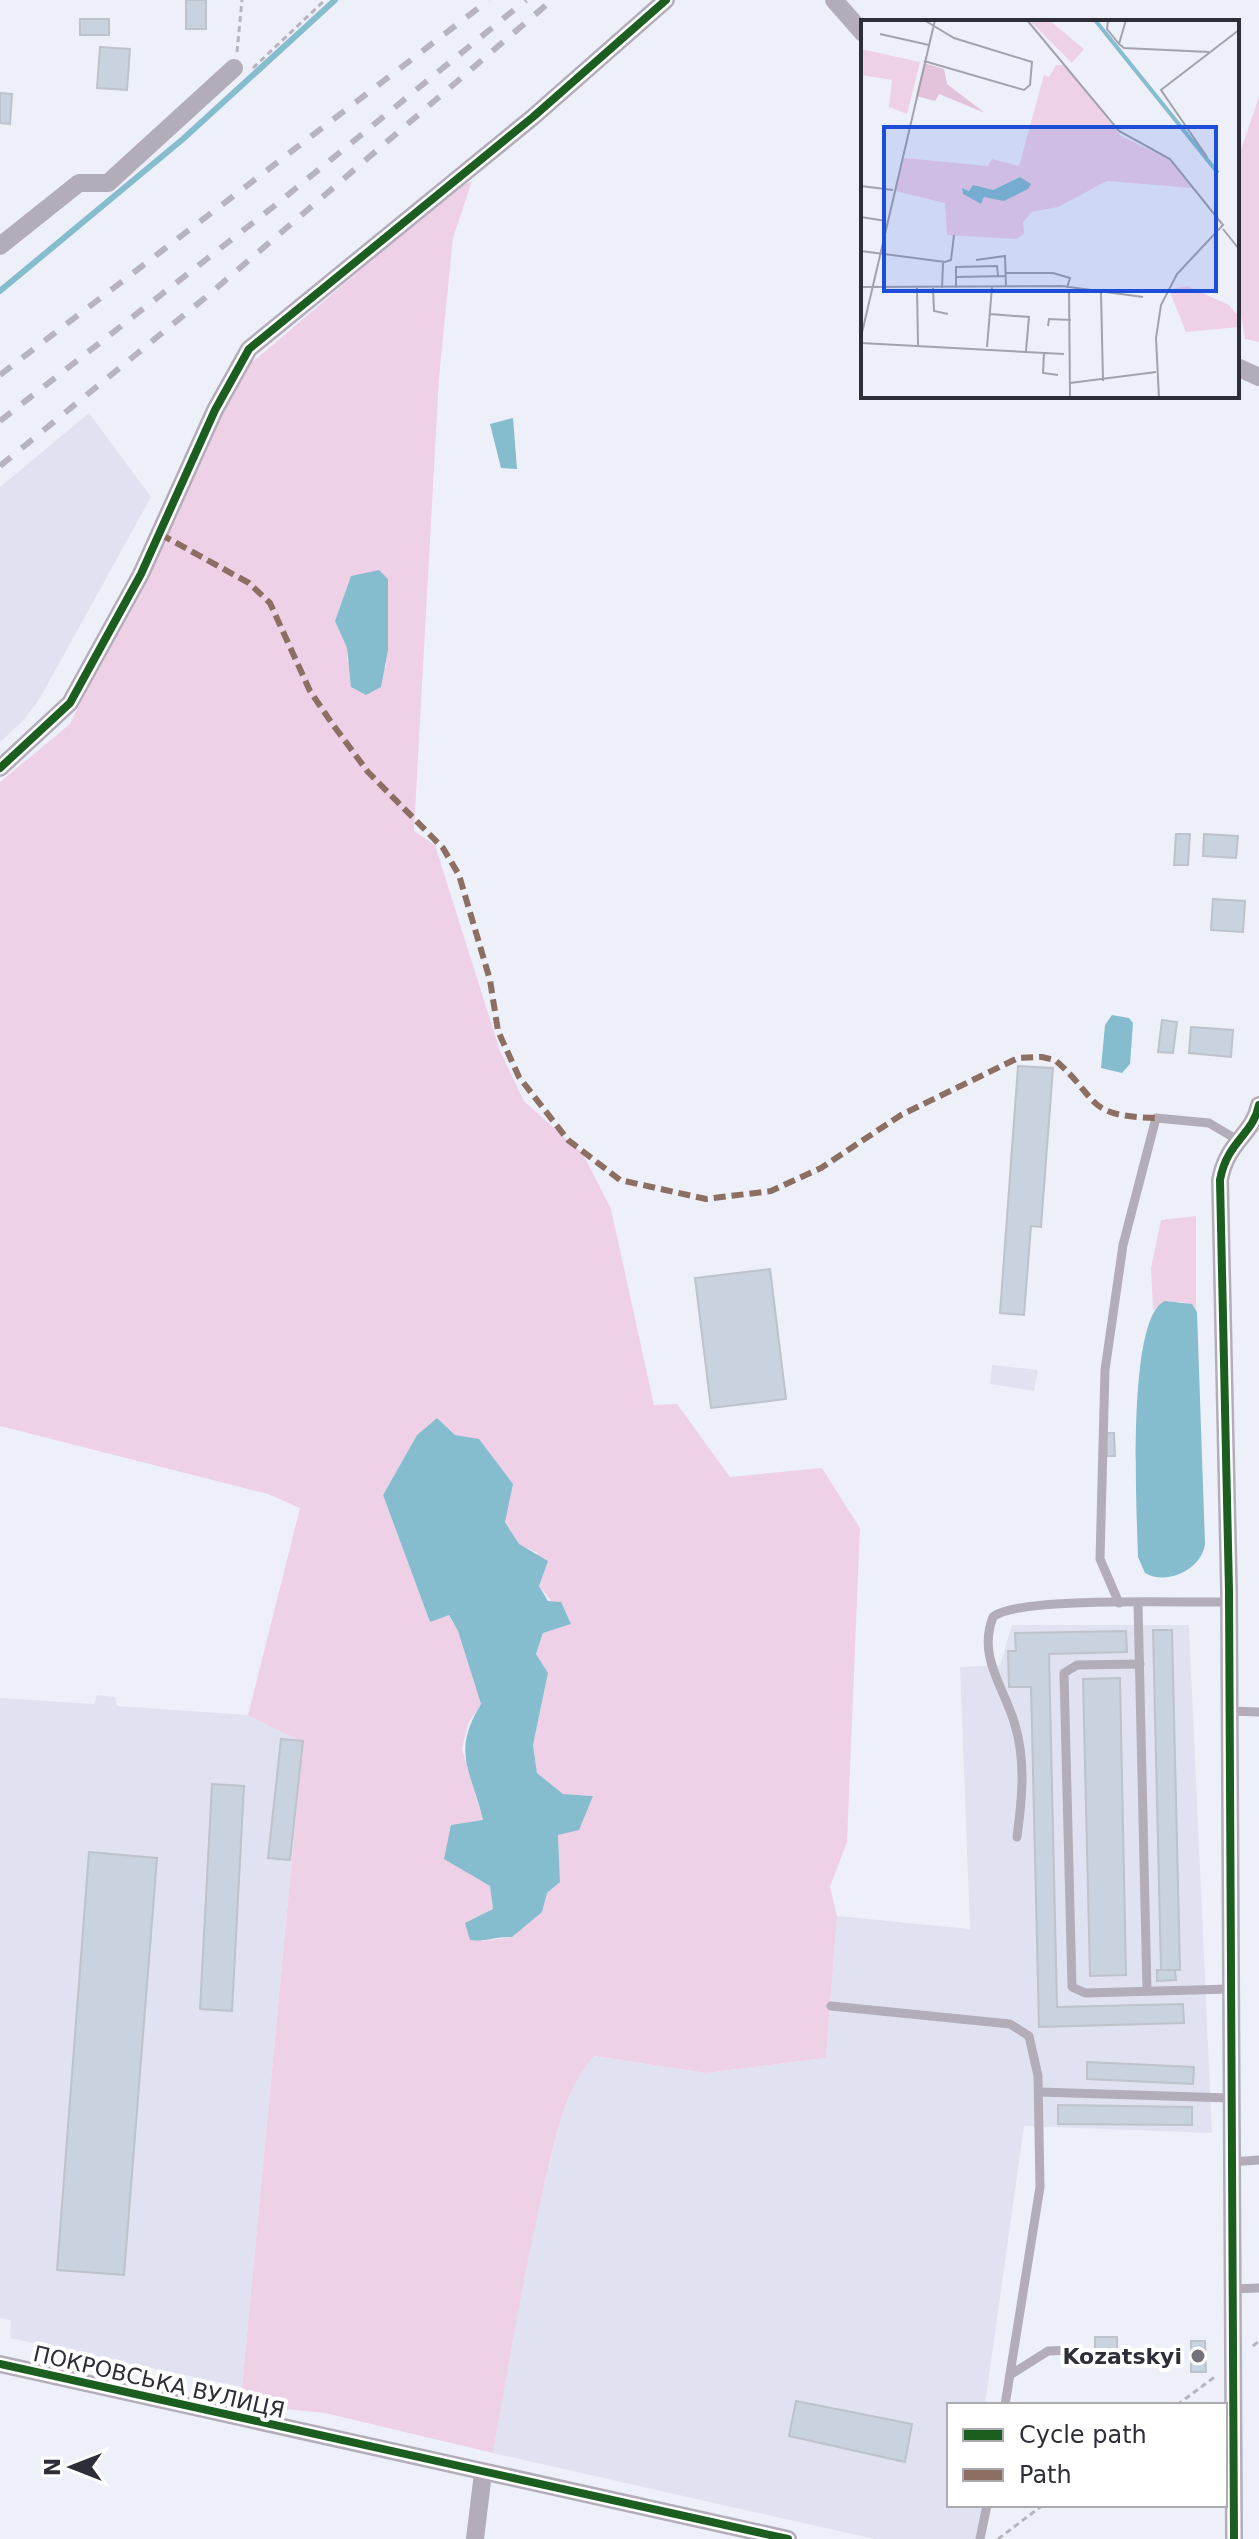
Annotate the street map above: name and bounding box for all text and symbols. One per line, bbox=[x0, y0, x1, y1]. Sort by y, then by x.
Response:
inset map bbox=[861, 20, 1239, 398]
street label: ПОКРОВСЬКА ВУЛИЦЯ bbox=[31, 2341, 287, 2423]
place label: Kozatskyi bbox=[1062, 2344, 1182, 2369]
marker: Kozatskyi bbox=[1189, 2347, 1207, 2365]
legend bbox=[947, 2403, 1227, 2507]
text: Cycle path bbox=[1019, 2421, 1147, 2449]
north arrow bbox=[32, 2427, 112, 2507]
text: N bbox=[40, 2458, 65, 2476]
text: Path bbox=[1019, 2461, 1072, 2489]

